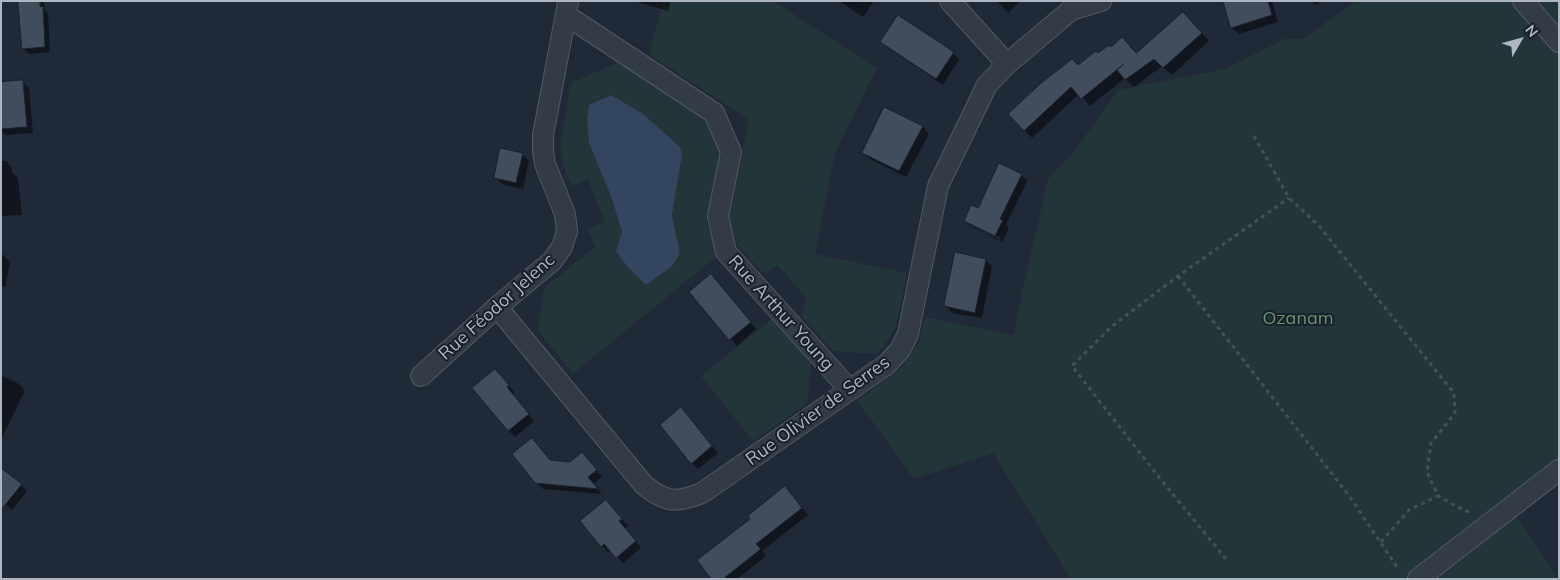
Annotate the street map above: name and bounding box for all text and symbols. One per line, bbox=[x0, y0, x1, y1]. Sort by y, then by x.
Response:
north arrow bbox=[1495, 15, 1545, 65]
text: N bbox=[1521, 21, 1542, 40]
street label: Rue Féodor Jelenc bbox=[435, 249, 559, 365]
street label: Rue Arthur Young bbox=[724, 251, 838, 375]
park label: Ozanam bbox=[1262, 308, 1334, 330]
street label: Rue Olivier de Serres bbox=[742, 352, 894, 470]

